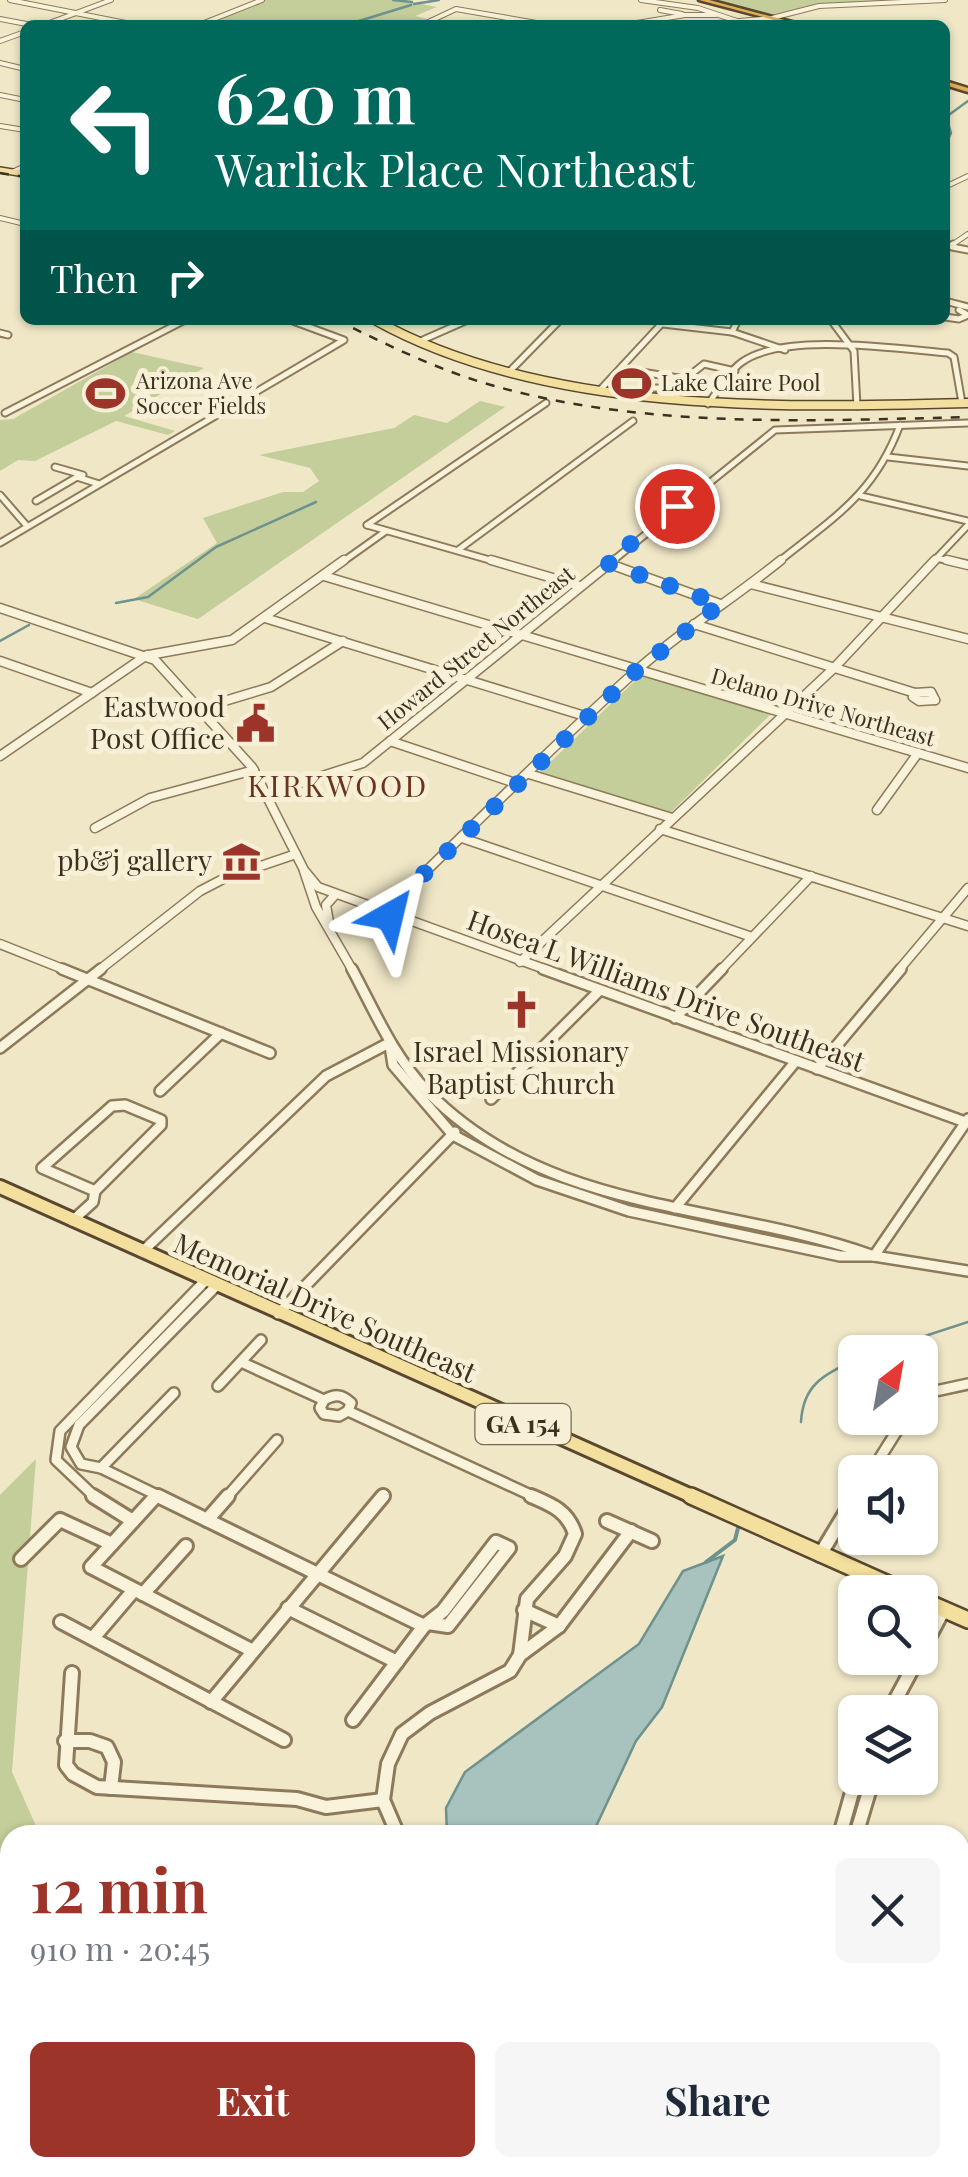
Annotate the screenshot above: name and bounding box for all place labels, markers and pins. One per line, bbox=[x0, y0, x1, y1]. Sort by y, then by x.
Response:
sports icon: Lake Claire Pool bbox=[610, 362, 652, 404]
place label: Arizona Ave Soccer Fields bbox=[135, 365, 266, 420]
place label: Lake Claire Pool bbox=[661, 367, 821, 397]
sports icon: Arizona Ave Soccer Fields bbox=[85, 373, 127, 415]
pin bbox=[635, 464, 720, 549]
place label: Eastwood Post Office bbox=[90, 687, 225, 756]
public building icon: Eastwood Post Office bbox=[234, 702, 276, 744]
museum icon: pb&j gallery bbox=[221, 840, 263, 882]
place label: pb&j gallery bbox=[57, 841, 212, 878]
church icon: Israel Missionary Baptist Church bbox=[500, 988, 542, 1030]
place label: Israel Missionary Baptist Church bbox=[413, 1032, 629, 1101]

